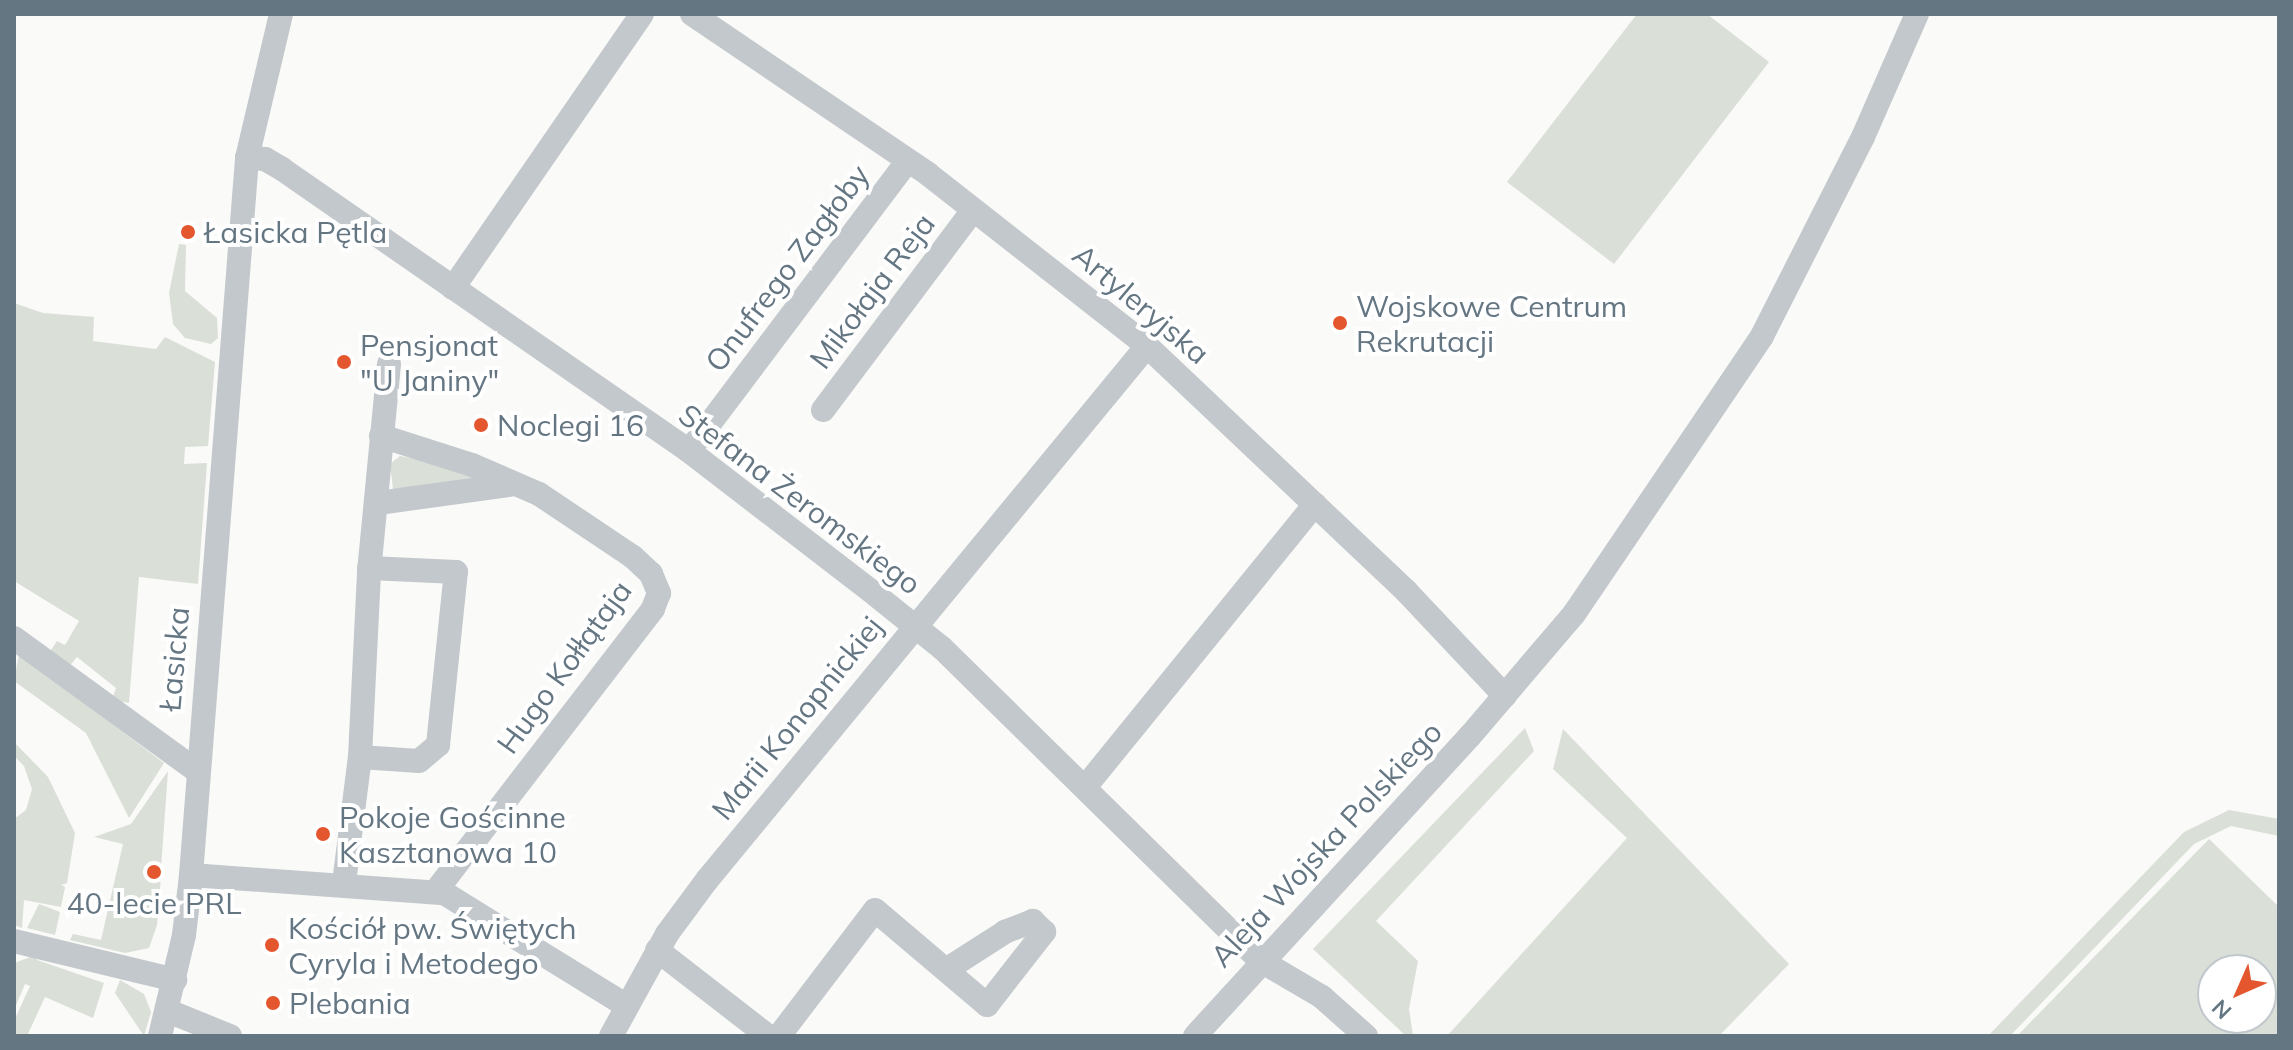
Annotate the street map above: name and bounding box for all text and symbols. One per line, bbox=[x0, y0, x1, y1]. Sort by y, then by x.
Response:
street label: Onufrego Zagłoby bbox=[697, 157, 877, 379]
street label: Mikołaja Reja bbox=[802, 206, 942, 376]
place label: Łasicka Pętla bbox=[204, 214, 387, 250]
marker: Łasicka Pętla bbox=[179, 223, 197, 241]
street label: Artyleryjska bbox=[1066, 237, 1216, 371]
place label: Wojskowe Centrum Rekrutacji bbox=[1356, 288, 1627, 358]
marker: Wojskowe Centrum Rekrutacji bbox=[1331, 314, 1349, 332]
place label: Pensjonat "U Janiny" bbox=[360, 327, 499, 398]
marker: Pensjonat "U Janiny" bbox=[335, 353, 353, 371]
street label: Stefana Żeromskiego bbox=[672, 396, 928, 602]
place label: Noclegi 16 bbox=[497, 407, 644, 443]
marker: Noclegi 16 bbox=[472, 416, 490, 434]
street label: Hugo Kołłątaja bbox=[489, 573, 639, 761]
street label: Łasicka bbox=[152, 605, 196, 713]
street label: Marii Konopnickiej bbox=[704, 609, 890, 827]
street label: Aleja Wojska Polskiego bbox=[1203, 714, 1449, 974]
place label: Pokoje Gościnne Kasztanowa 10 bbox=[339, 799, 566, 870]
marker: Pokoje Gościnne Kasztanowa 10 bbox=[314, 825, 332, 843]
marker: 40-lecie PRL bbox=[145, 863, 163, 881]
place label: 40-lecie PRL bbox=[66, 885, 242, 921]
place label: Kościół pw. Świętych Cyryla i Metodego bbox=[288, 910, 577, 980]
marker: Kościół pw. Świętych Cyryla i Metodego bbox=[263, 936, 281, 954]
north arrow bbox=[2197, 954, 2277, 1034]
place label: Plebania bbox=[289, 985, 411, 1021]
marker: Plebania bbox=[264, 994, 282, 1012]
text: N bbox=[2206, 994, 2237, 1025]

